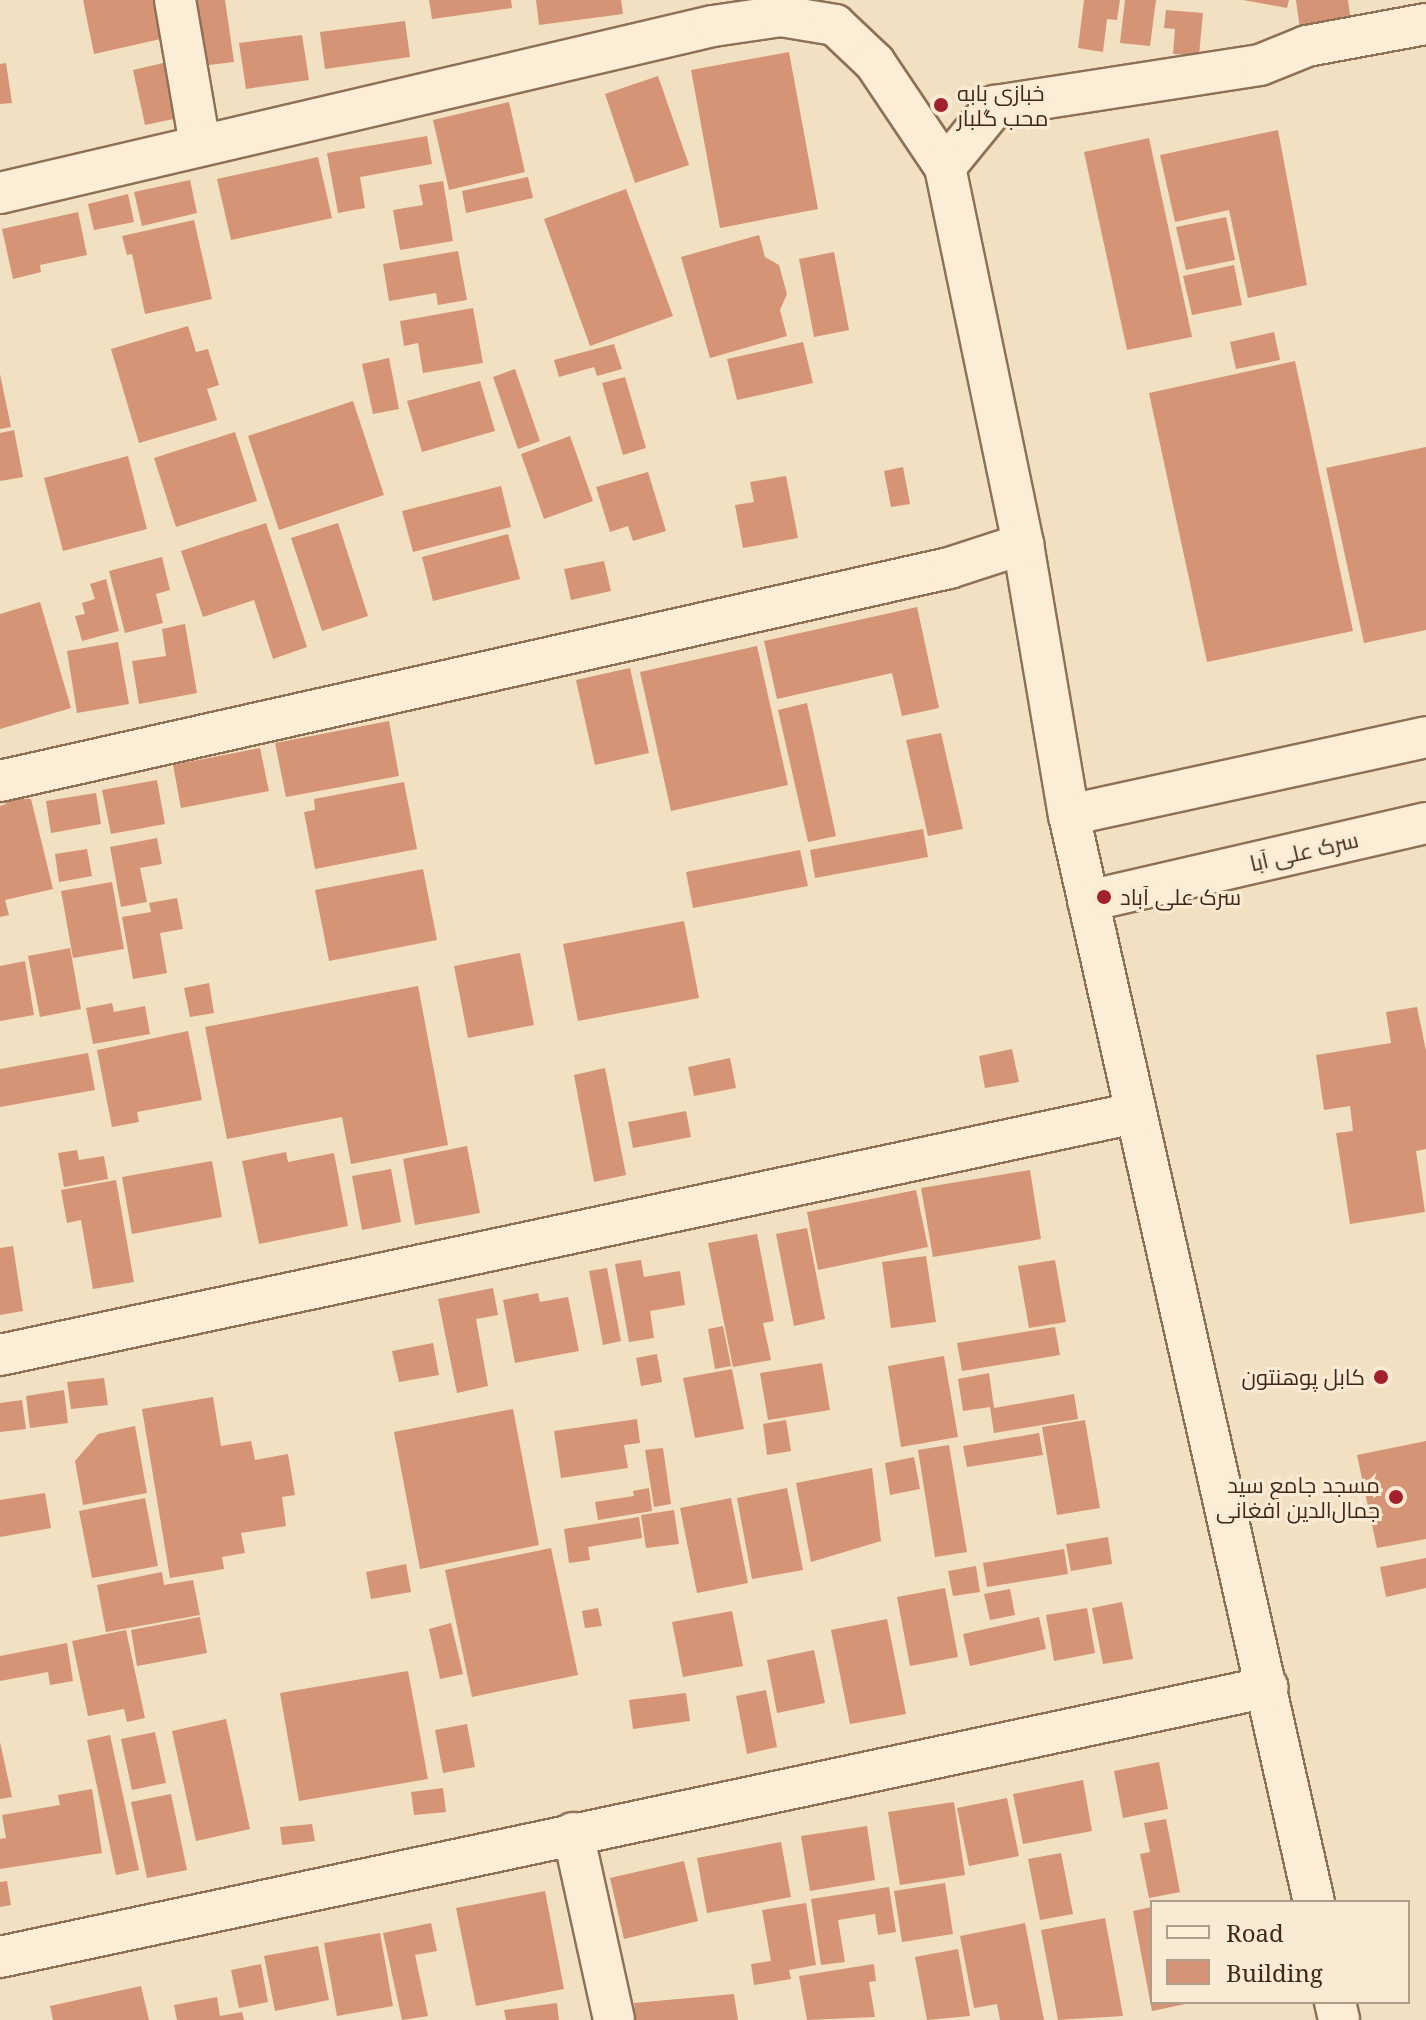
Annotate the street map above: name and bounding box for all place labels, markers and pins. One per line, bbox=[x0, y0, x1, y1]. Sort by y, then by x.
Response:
place label: خبازی بابه محب گلبار bbox=[957, 79, 1048, 130]
marker: خبازی بابه محب گلبار bbox=[932, 96, 950, 114]
place label: سرک علی آباد bbox=[1120, 884, 1241, 910]
marker: سرک علی آباد bbox=[1095, 888, 1113, 906]
place label: کابل پوهنتون bbox=[1241, 1364, 1365, 1390]
marker: کابل پوهنتون bbox=[1372, 1368, 1390, 1386]
place label: مسجد جامع سید جمال‌الدین افغانی bbox=[1216, 1471, 1380, 1522]
marker: مسجد جامع سید جمال‌الدین افغانی bbox=[1387, 1488, 1405, 1506]

